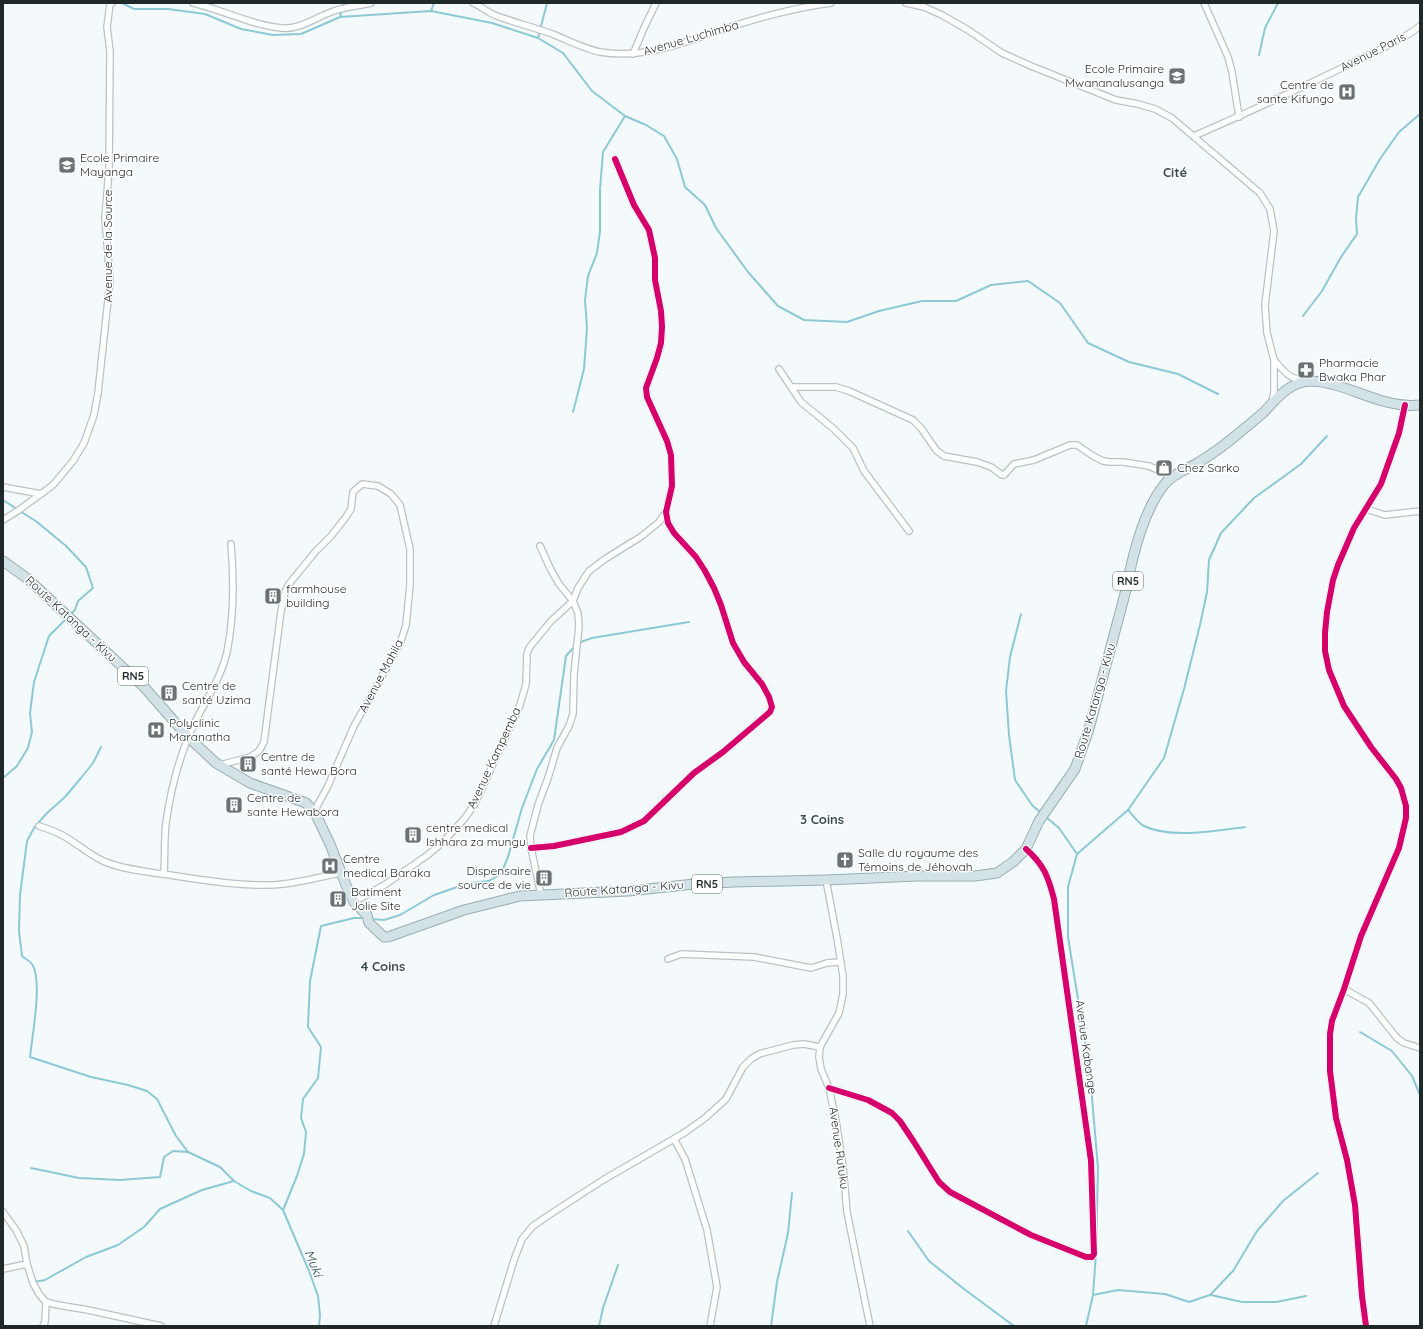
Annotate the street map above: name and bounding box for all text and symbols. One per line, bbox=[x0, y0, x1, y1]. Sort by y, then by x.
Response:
street label: Avenue Luchimba bbox=[641, 17, 740, 58]
street label: Avenue Paris bbox=[1338, 28, 1408, 74]
place label: Ecole Primaire Mwananalusanga bbox=[1065, 61, 1164, 90]
school or university icon: Ecole Primaire Mwananalusanga bbox=[1167, 66, 1187, 86]
place label: Centre de sante Kifungo bbox=[1257, 77, 1334, 106]
hospital icon: Centre de sante Kifungo bbox=[1337, 82, 1357, 102]
place label: Ecole Primaire Mayanga bbox=[80, 150, 159, 179]
school or university icon: Ecole Primaire Mayanga bbox=[57, 155, 77, 175]
district label: Cité bbox=[1163, 164, 1187, 180]
street label: Avenue de la Source bbox=[100, 189, 115, 303]
place label: Pharmacie Bwaka Phar bbox=[1319, 355, 1386, 384]
pharmacy icon: Pharmacie Bwaka Phar bbox=[1296, 360, 1316, 380]
shop icon: Chez Sarko bbox=[1154, 458, 1174, 478]
place label: Chez Sarko bbox=[1177, 460, 1240, 475]
street label: Route Katanga - Kivu bbox=[23, 572, 120, 665]
road number: RN5 bbox=[1113, 572, 1143, 590]
place label: farmhouse building bbox=[286, 581, 347, 610]
building icon: farmhouse building bbox=[263, 586, 283, 606]
street label: Avenue Mahila bbox=[355, 637, 406, 715]
street label: Route Katanga - Kivu bbox=[1071, 641, 1118, 760]
road number: RN5 bbox=[118, 667, 148, 685]
place label: Centre de santé Uzima bbox=[182, 678, 251, 707]
building icon: Centre de santé Uzima bbox=[159, 683, 179, 703]
street label: Avenue Kampemba bbox=[463, 705, 524, 811]
place label: Polyclinic Maranatha bbox=[169, 715, 230, 744]
hospital icon: Polyclinic Maranatha bbox=[146, 720, 166, 740]
place label: Centre de santé Hewa Bora bbox=[261, 749, 357, 778]
building icon: Centre de santé Hewa Bora bbox=[238, 754, 258, 774]
place label: Centre de sante Hewabora bbox=[247, 790, 339, 819]
building icon: Centre de sante Hewabora bbox=[224, 795, 244, 815]
district label: 3 Coins bbox=[800, 811, 844, 827]
place label: centre medical Ishhara za mungu bbox=[426, 820, 526, 849]
building icon: centre medical Ishhara za mungu bbox=[403, 825, 423, 845]
place label: Salle du royaume des Témoins de Jéhovah bbox=[858, 845, 978, 874]
church icon: Salle du royaume des Témoins de Jéhovah bbox=[835, 850, 855, 870]
place label: Centre medical Baraka bbox=[343, 851, 431, 880]
hospital icon: Centre medical Baraka bbox=[320, 856, 340, 876]
place label: Dispensaire source de vie bbox=[458, 863, 531, 892]
building icon: Dispensaire source de vie bbox=[534, 868, 554, 888]
road number: RN5 bbox=[692, 875, 722, 893]
street label: Route Katanga - Kivu bbox=[564, 877, 684, 900]
place label: Batiment Jolie Site bbox=[351, 884, 401, 913]
building icon: Batiment Jolie Site bbox=[328, 889, 348, 909]
district label: 4 Coins bbox=[361, 958, 405, 974]
street label: Avenue Kabange bbox=[1072, 999, 1101, 1095]
street label: Avenue Rutuku bbox=[826, 1106, 853, 1190]
water label: Muki bbox=[301, 1247, 327, 1281]

